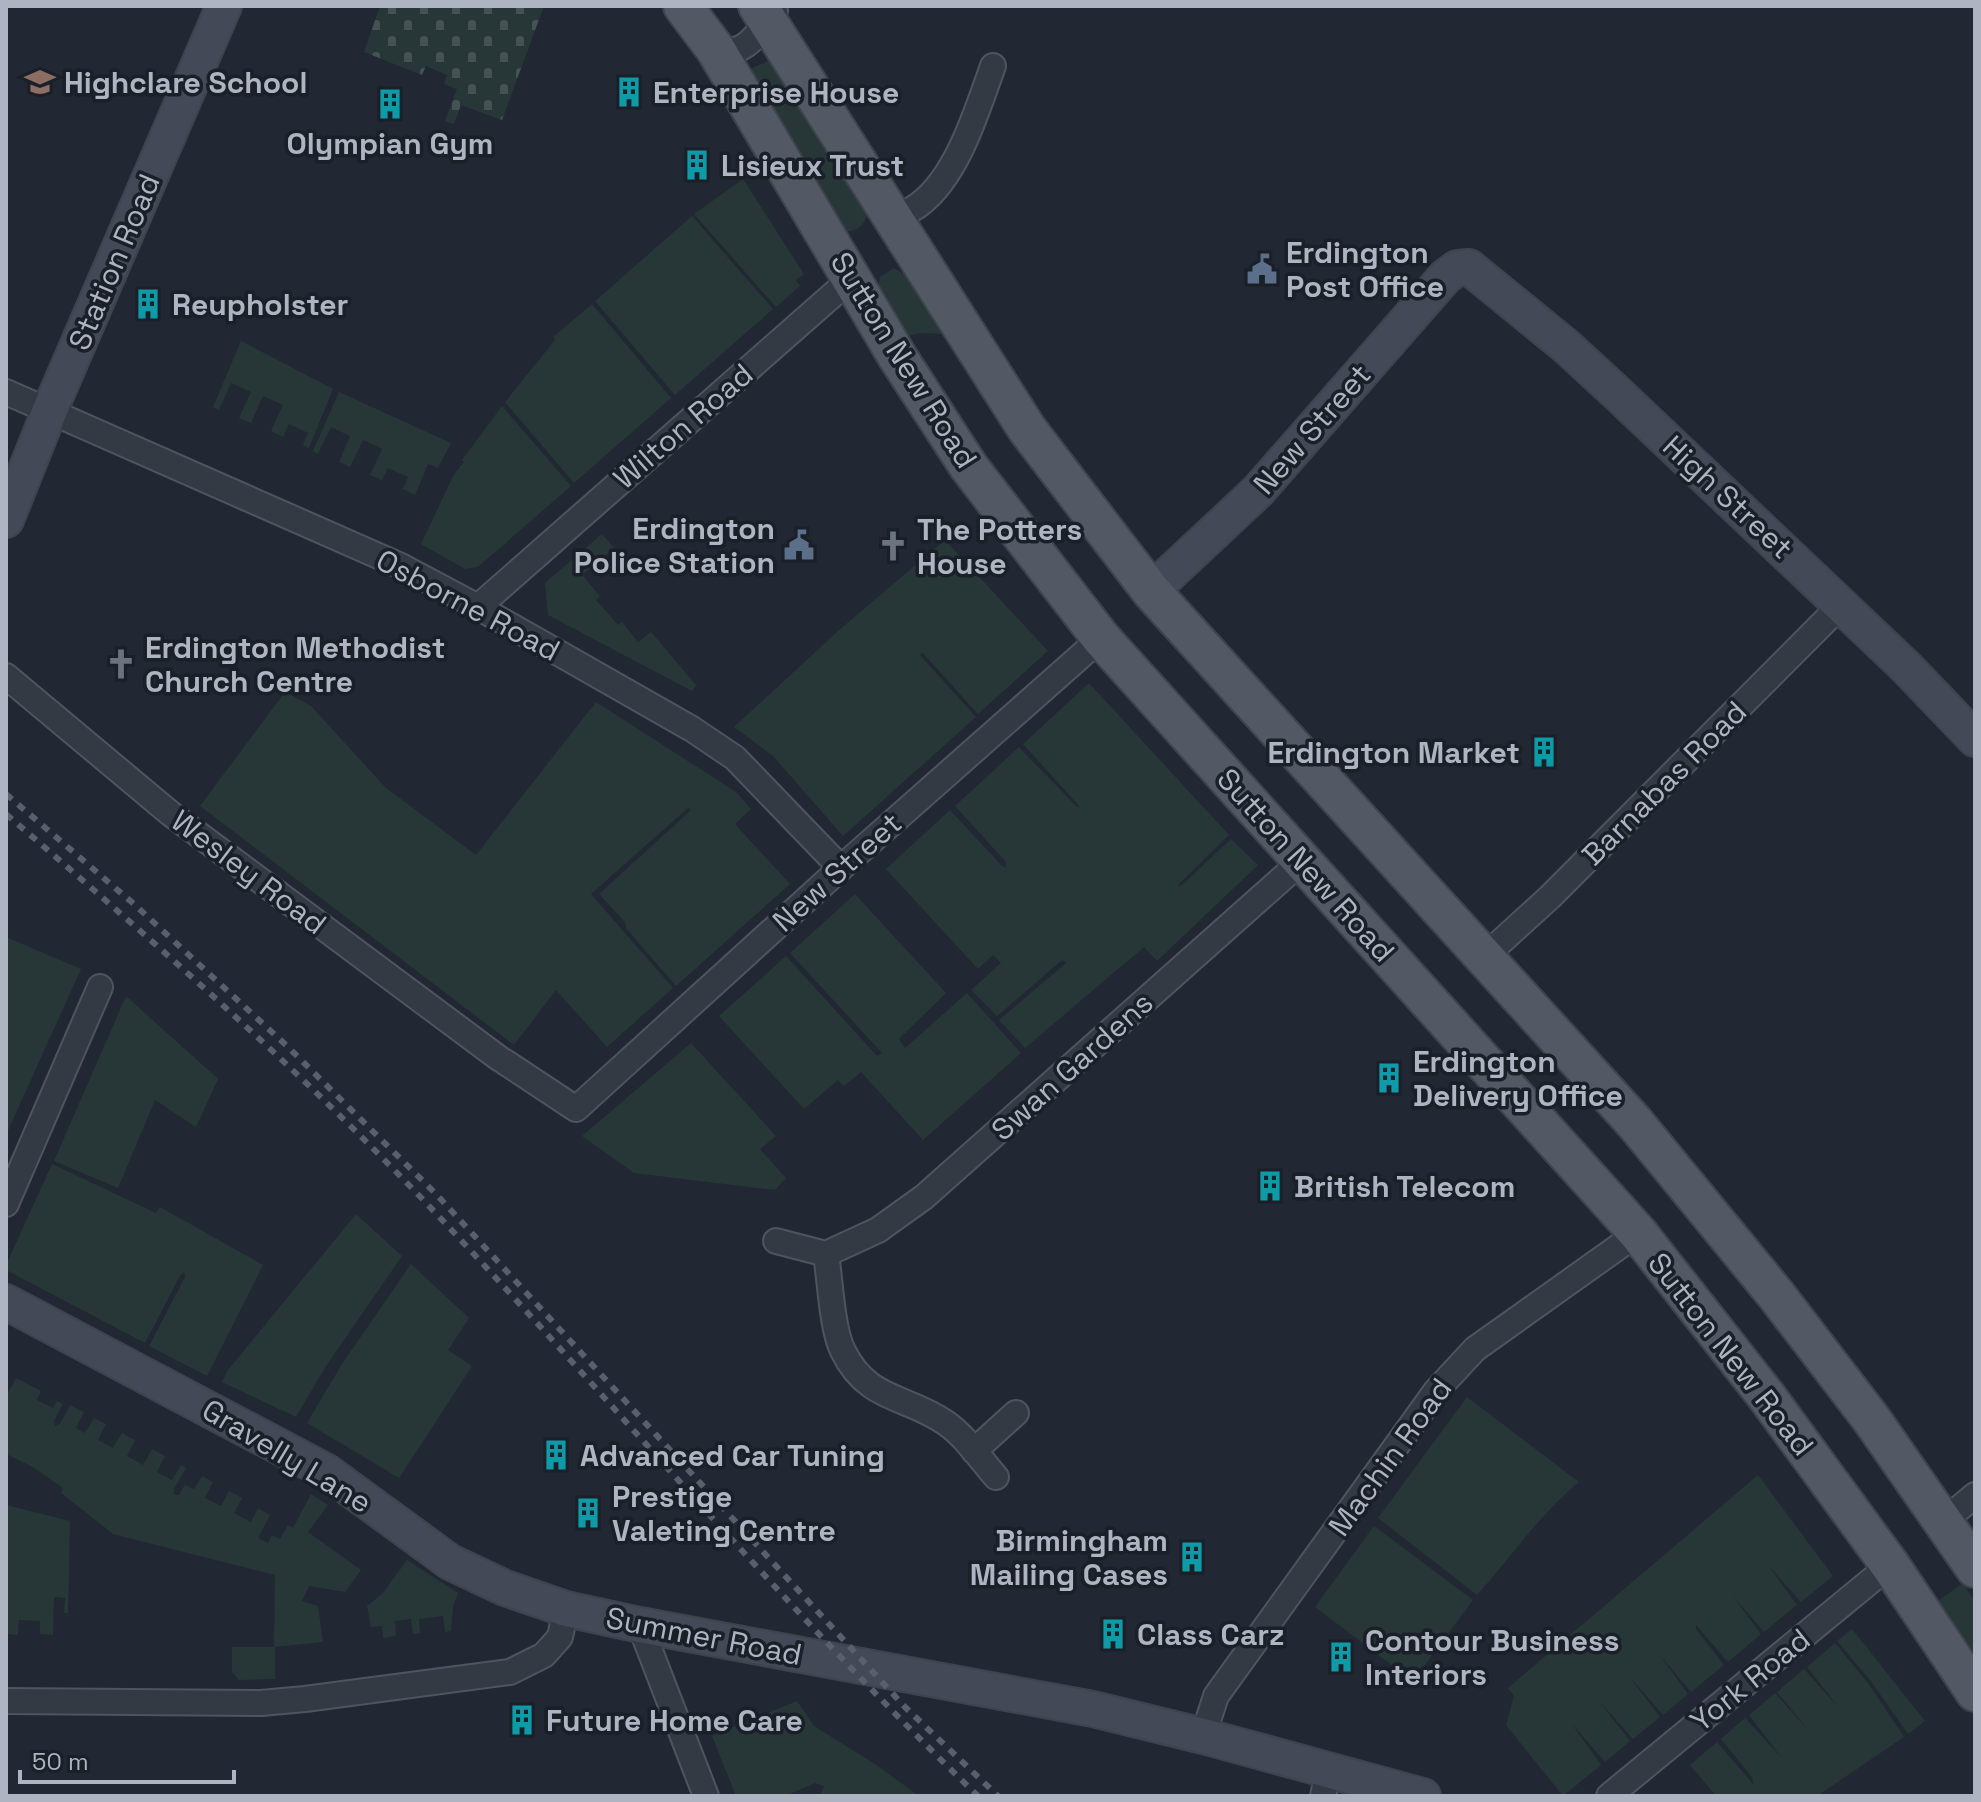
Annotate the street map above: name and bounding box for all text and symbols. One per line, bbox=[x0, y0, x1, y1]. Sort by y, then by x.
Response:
place label: Highclare School bbox=[64, 63, 307, 102]
school or university icon: Highclare School bbox=[23, 65, 57, 99]
place label: Enterprise House bbox=[653, 73, 899, 112]
building icon: Enterprise House bbox=[612, 75, 646, 109]
building icon: Olympian Gym bbox=[373, 87, 407, 121]
place label: Olympian Gym bbox=[287, 124, 493, 163]
place label: Lisieux Trust bbox=[721, 146, 904, 185]
building icon: Lisieux Trust bbox=[680, 148, 714, 182]
street label: Station Road bbox=[59, 168, 169, 356]
place label: Erdington Post Office bbox=[1286, 233, 1444, 306]
street label: Sutton New Road bbox=[822, 245, 986, 475]
public building icon: Erdington Post Office bbox=[1245, 252, 1279, 286]
place label: Reupholster bbox=[172, 285, 349, 324]
building icon: Reupholster bbox=[131, 287, 165, 321]
street label: Wilton Road bbox=[605, 355, 761, 497]
street label: New Street bbox=[1245, 356, 1379, 502]
street label: High Street bbox=[1655, 427, 1801, 567]
place label: Erdington Police Station bbox=[574, 509, 775, 582]
place label: The Potters House bbox=[917, 510, 1082, 583]
public building icon: Erdington Police Station bbox=[782, 528, 816, 562]
church icon: The Potters House bbox=[876, 529, 910, 563]
street label: Osborne Road bbox=[369, 540, 567, 670]
place label: Erdington Methodist Church Centre bbox=[145, 628, 445, 701]
church icon: Erdington Methodist Church Centre bbox=[104, 647, 138, 681]
street label: Barnabas Road bbox=[1573, 692, 1755, 874]
place label: Erdington Market bbox=[1267, 733, 1520, 772]
building icon: Erdington Market bbox=[1527, 735, 1561, 769]
street label: Sutton New Road bbox=[1209, 760, 1403, 970]
street label: Wesley Road bbox=[164, 801, 334, 943]
street label: New Street bbox=[764, 804, 910, 940]
street label: Swan Gardens bbox=[983, 983, 1161, 1149]
place label: Erdington Delivery Office bbox=[1413, 1042, 1623, 1115]
building icon: Erdington Delivery Office bbox=[1372, 1061, 1406, 1095]
place label: British Telecom bbox=[1294, 1167, 1515, 1206]
building icon: British Telecom bbox=[1253, 1169, 1287, 1203]
street label: Sutton New Road bbox=[1639, 1244, 1823, 1464]
street label: Machin Road bbox=[1319, 1370, 1461, 1544]
street label: Gravelly Lane bbox=[195, 1390, 379, 1522]
place label: Advanced Car Tuning bbox=[580, 1436, 885, 1475]
building icon: Advanced Car Tuning bbox=[539, 1438, 573, 1472]
place label: Prestige Valeting Centre bbox=[612, 1477, 836, 1550]
building icon: Prestige Valeting Centre bbox=[571, 1496, 605, 1530]
place label: Birmingham Mailing Cases bbox=[970, 1521, 1168, 1594]
building icon: Birmingham Mailing Cases bbox=[1175, 1540, 1209, 1574]
street label: Summer Road bbox=[603, 1598, 805, 1674]
place label: Class Carz bbox=[1137, 1615, 1285, 1654]
building icon: Class Carz bbox=[1096, 1617, 1130, 1651]
street label: York Road bbox=[1682, 1620, 1818, 1740]
place label: Contour Business Interiors bbox=[1365, 1621, 1620, 1694]
building icon: Contour Business Interiors bbox=[1324, 1640, 1358, 1674]
place label: Future Home Care bbox=[546, 1701, 803, 1740]
building icon: Future Home Care bbox=[505, 1703, 539, 1737]
scale bar bbox=[20, 1734, 234, 1784]
text: 50 m bbox=[32, 1746, 89, 1777]

